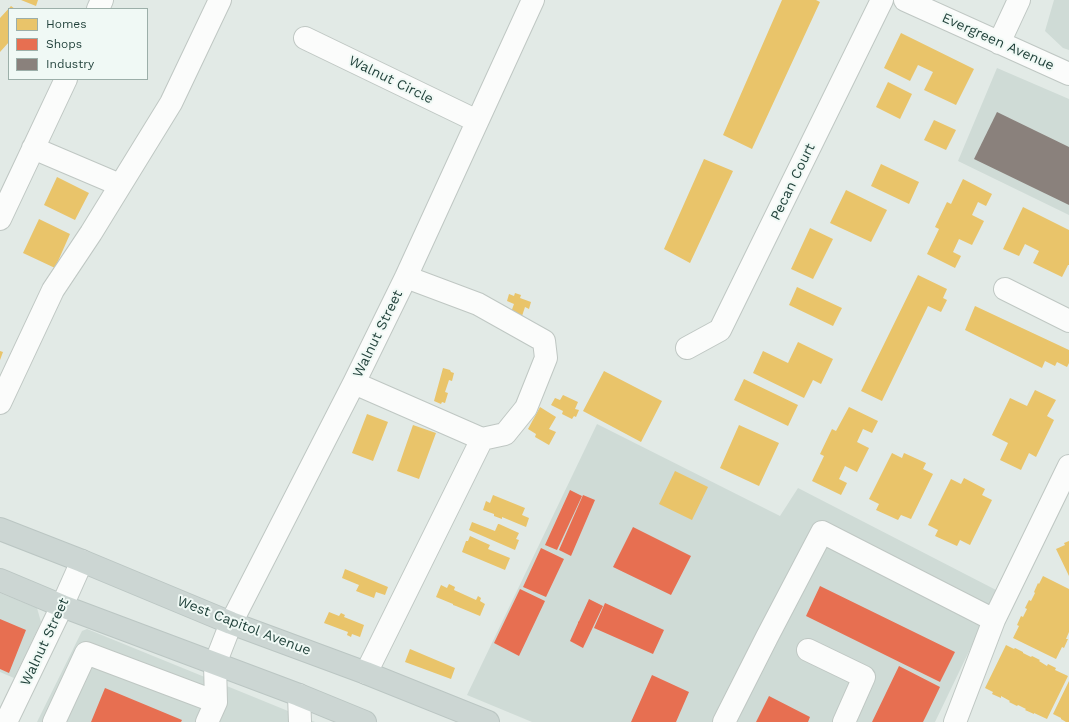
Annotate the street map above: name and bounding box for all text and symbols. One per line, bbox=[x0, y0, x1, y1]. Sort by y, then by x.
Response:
legend bbox=[8, 8, 148, 80]
street label: Evergreen Avenue bbox=[939, 10, 1057, 74]
text: Homes bbox=[46, 17, 87, 31]
text: Shops bbox=[46, 37, 82, 51]
street label: Walnut Circle bbox=[346, 52, 436, 108]
text: Industry bbox=[46, 57, 94, 71]
street label: Pecan Court bbox=[767, 141, 819, 223]
street label: Walnut Street bbox=[350, 288, 406, 380]
street label: West Capitol Avenue bbox=[175, 593, 313, 659]
street label: Walnut Street bbox=[17, 595, 73, 689]

